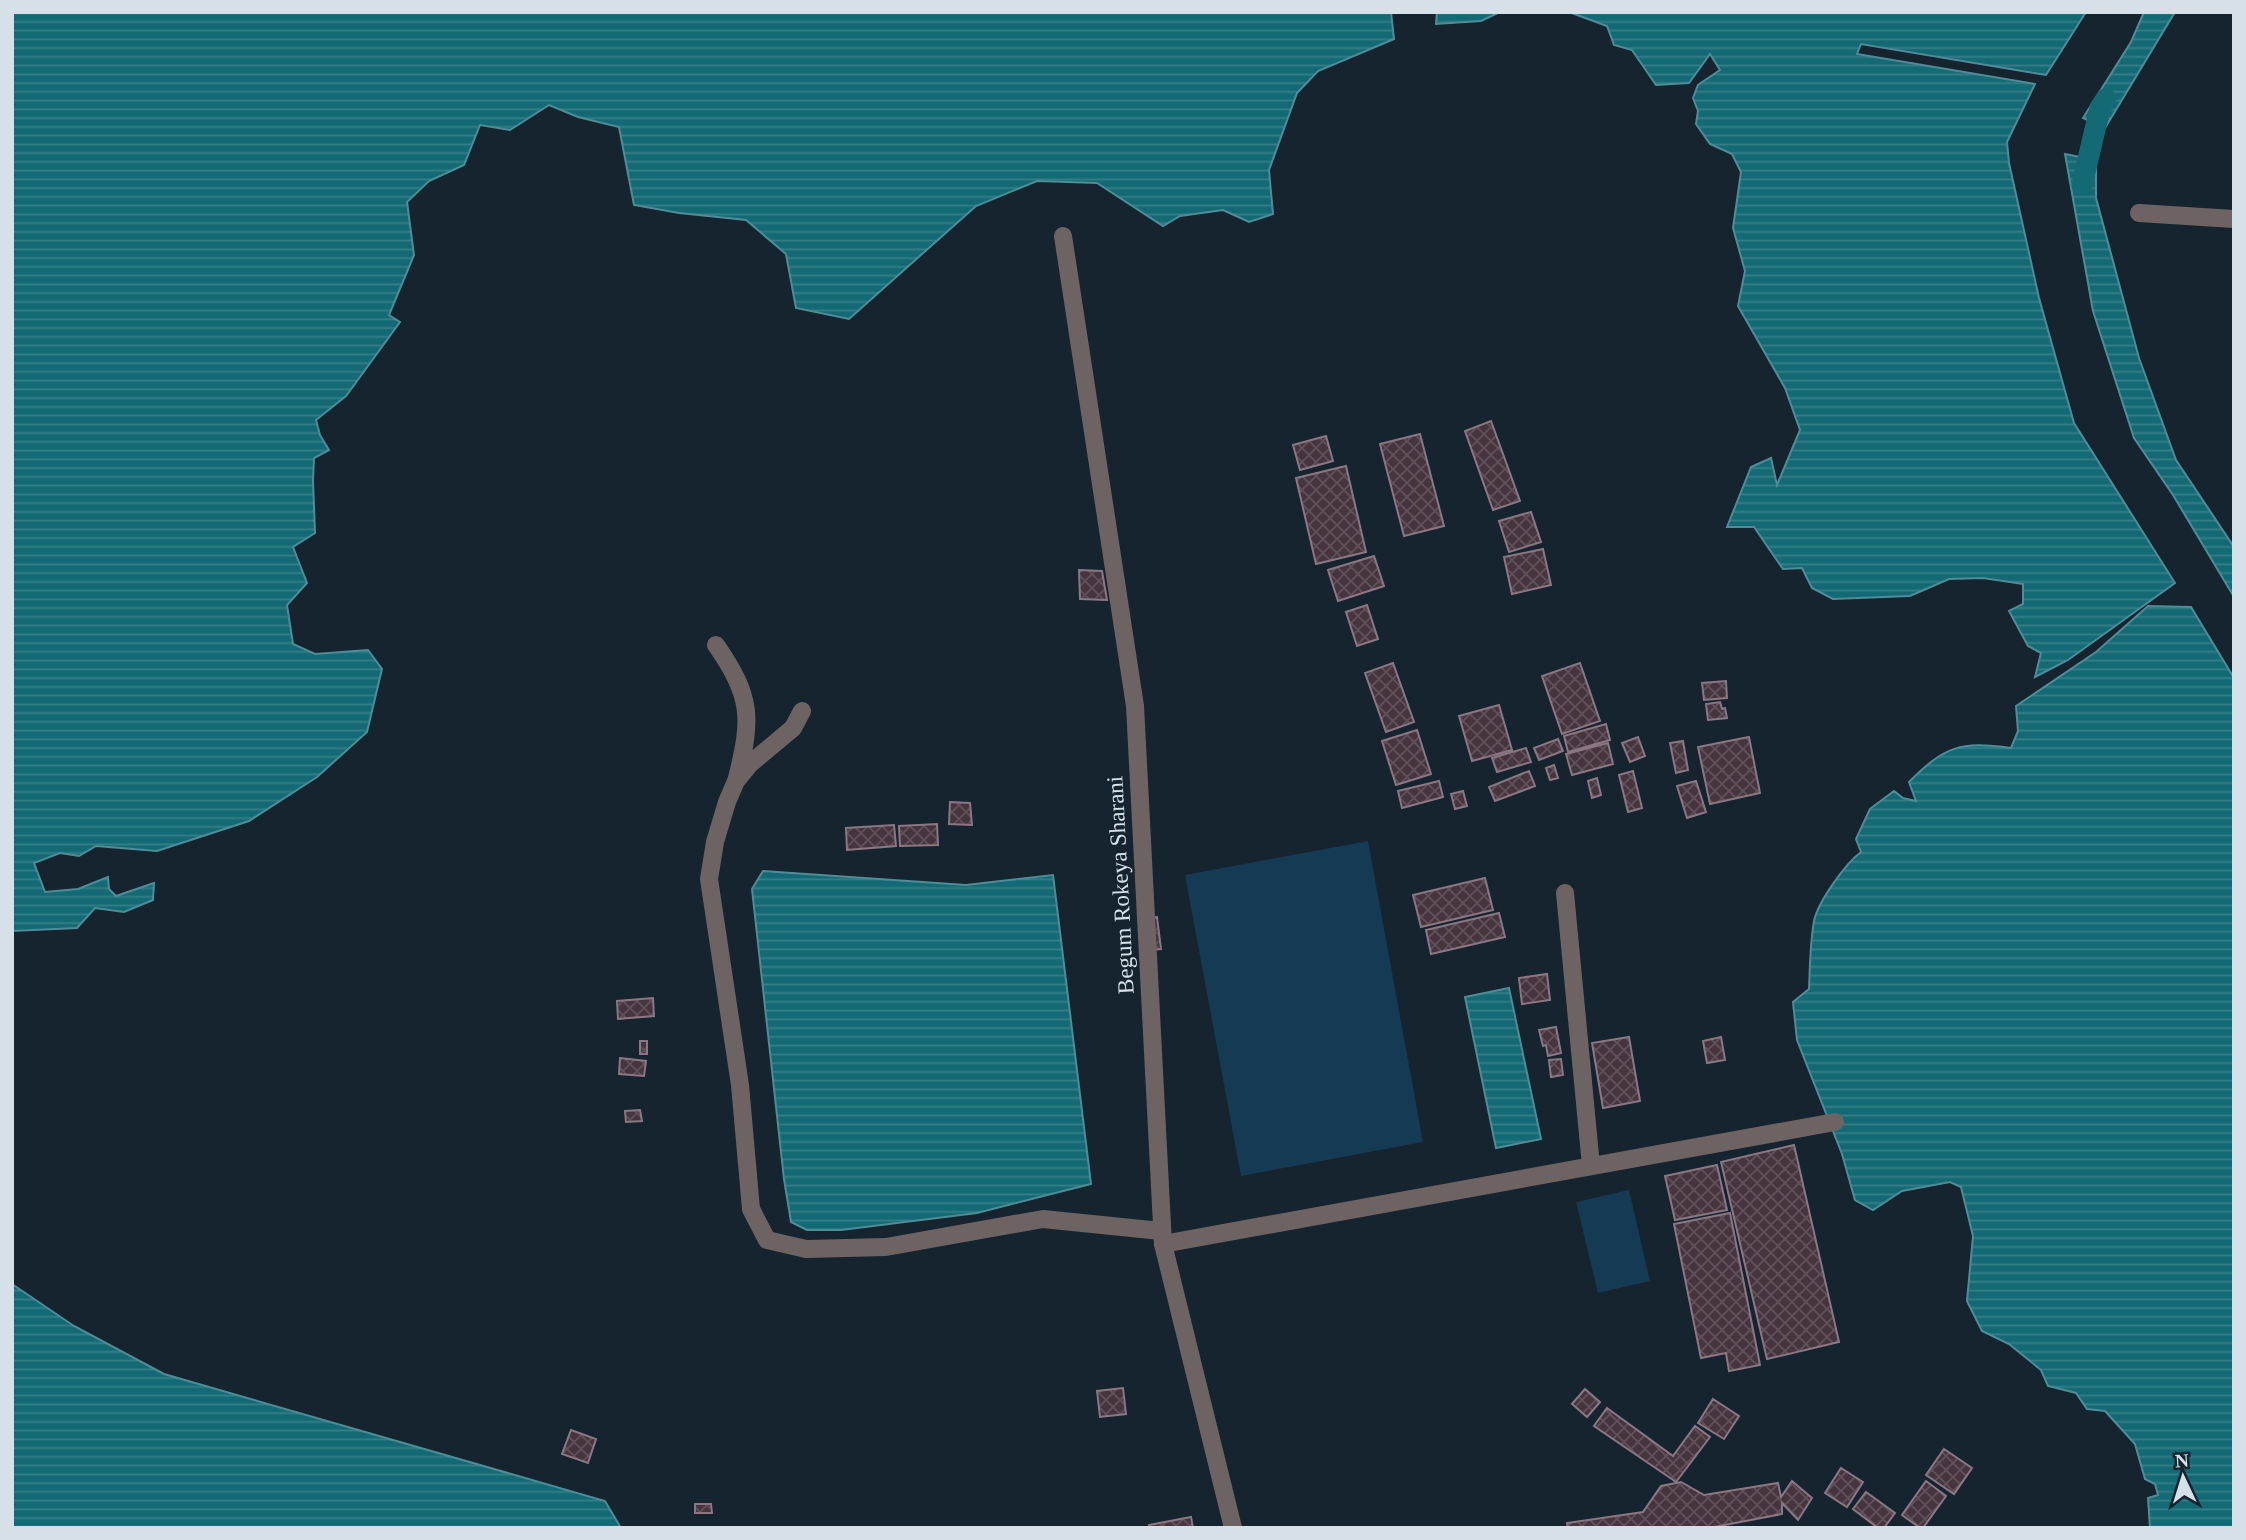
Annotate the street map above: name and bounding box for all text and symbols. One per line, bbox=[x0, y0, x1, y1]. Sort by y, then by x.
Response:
street label: Begum Rokeya Sharani bbox=[1102, 775, 1139, 995]
north arrow bbox=[2148, 1442, 2218, 1512]
text: N bbox=[2174, 1450, 2190, 1471]

